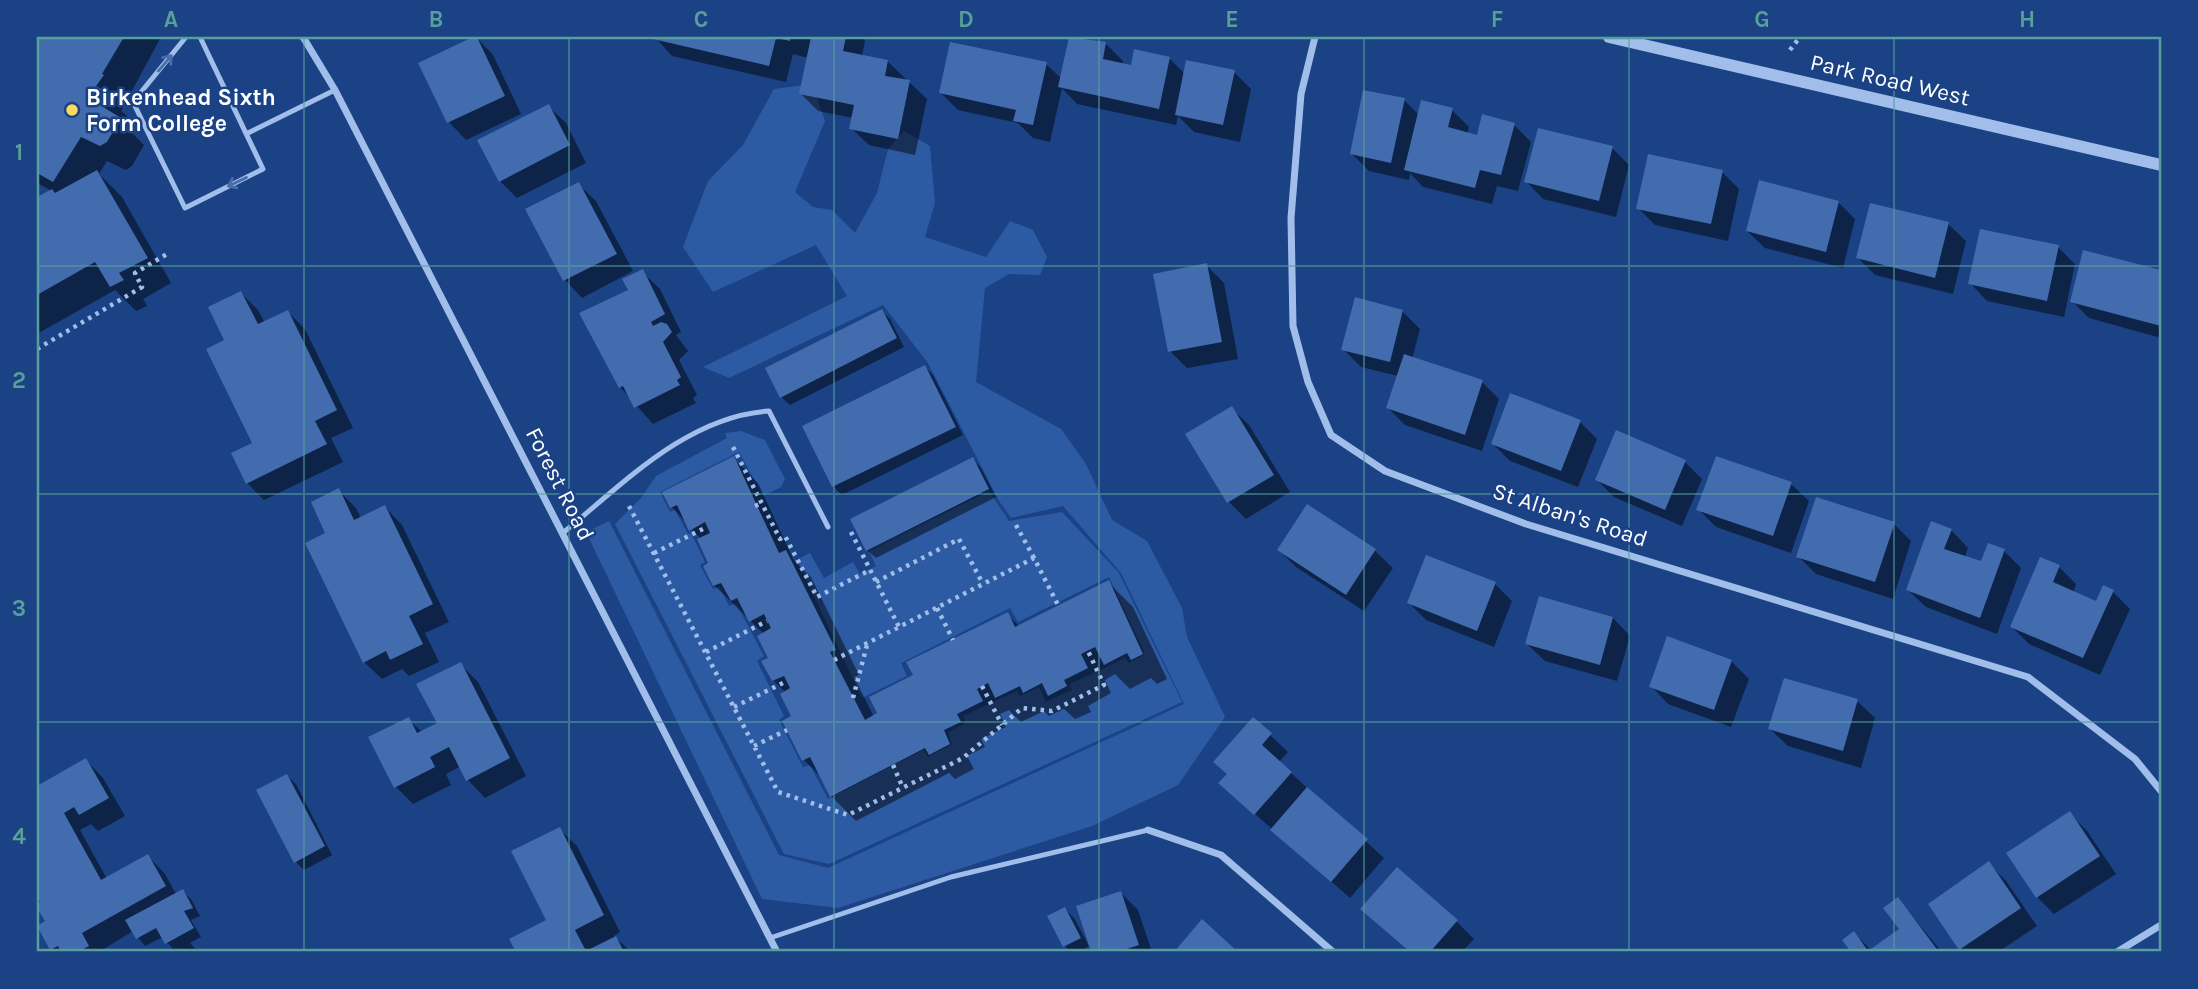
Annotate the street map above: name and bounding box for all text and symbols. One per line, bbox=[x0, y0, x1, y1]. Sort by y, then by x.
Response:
text: A bbox=[164, 6, 178, 33]
text: B bbox=[429, 6, 443, 33]
text: C bbox=[694, 6, 708, 33]
text: D bbox=[958, 6, 974, 33]
text: E bbox=[1225, 6, 1239, 33]
text: F bbox=[1491, 6, 1503, 33]
text: G bbox=[1754, 6, 1770, 33]
text: H bbox=[2019, 6, 2035, 33]
street label: Park Road West bbox=[1808, 49, 1973, 112]
one-way arrow bbox=[157, 54, 173, 72]
place label: Birkenhead Sixth Form College bbox=[86, 84, 276, 137]
marker: Birkenhead Sixth Form College bbox=[64, 102, 80, 118]
text: 1 bbox=[15, 139, 23, 166]
one-way arrow bbox=[227, 176, 248, 190]
text: 2 bbox=[12, 367, 26, 394]
street label: Forest Road bbox=[520, 423, 600, 545]
street label: St Alban's Road bbox=[1489, 477, 1651, 553]
text: 3 bbox=[12, 595, 26, 622]
text: 4 bbox=[12, 823, 26, 850]

